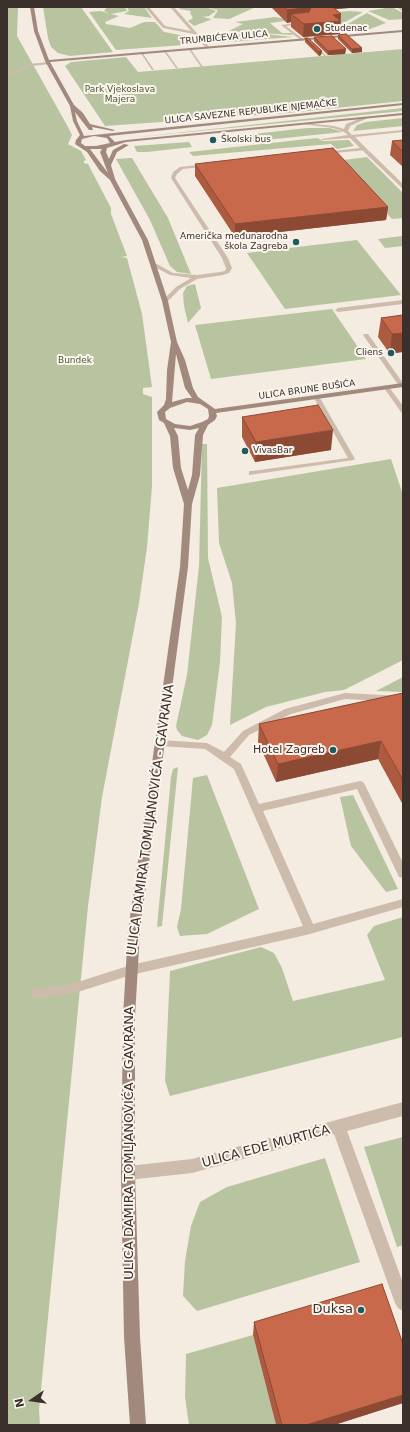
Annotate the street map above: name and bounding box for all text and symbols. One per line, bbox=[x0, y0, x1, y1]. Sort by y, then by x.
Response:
marker: Studenac bbox=[312, 24, 322, 34]
place label: Studenac bbox=[325, 24, 367, 34]
street label: TRUMBIĆEVA ULICA bbox=[180, 29, 268, 47]
park label: Park Vjekoslava Majera bbox=[85, 85, 155, 106]
street label: ULICA SAVEZNE REPUBLIKE NJEMAČKE bbox=[164, 98, 338, 126]
marker: Školski bus bbox=[208, 135, 218, 145]
place label: Školski bus bbox=[221, 135, 271, 145]
place label: Američka međunarodna škola Zagreba bbox=[180, 232, 288, 253]
marker: Američka međunarodna škola Zagreba bbox=[291, 237, 301, 247]
place label: Cliens bbox=[356, 348, 383, 358]
marker: Cliens bbox=[386, 348, 396, 358]
park label: Bundek bbox=[58, 356, 92, 366]
street label: ULICA BRUNE BUŠIĆA bbox=[258, 378, 356, 402]
marker: VivasBar bbox=[240, 446, 250, 456]
place label: VivasBar bbox=[253, 446, 292, 456]
street label: ULICA DAMIRA TOMLJANOVIĆA - GAVRANA bbox=[124, 683, 178, 957]
place label: Hotel Zagreb bbox=[253, 743, 325, 757]
marker: Hotel Zagreb bbox=[328, 745, 338, 755]
street label: ULICA DAMIRA TOMLJANOVIĆA - GAVRANA bbox=[122, 1006, 138, 1280]
street label: ULICA EDE MURTIĆA bbox=[200, 1122, 332, 1172]
place label: Duksa bbox=[312, 1302, 353, 1318]
marker: Duksa bbox=[356, 1305, 366, 1315]
north arrow bbox=[12, 1380, 52, 1420]
text: N bbox=[12, 1397, 27, 1409]

